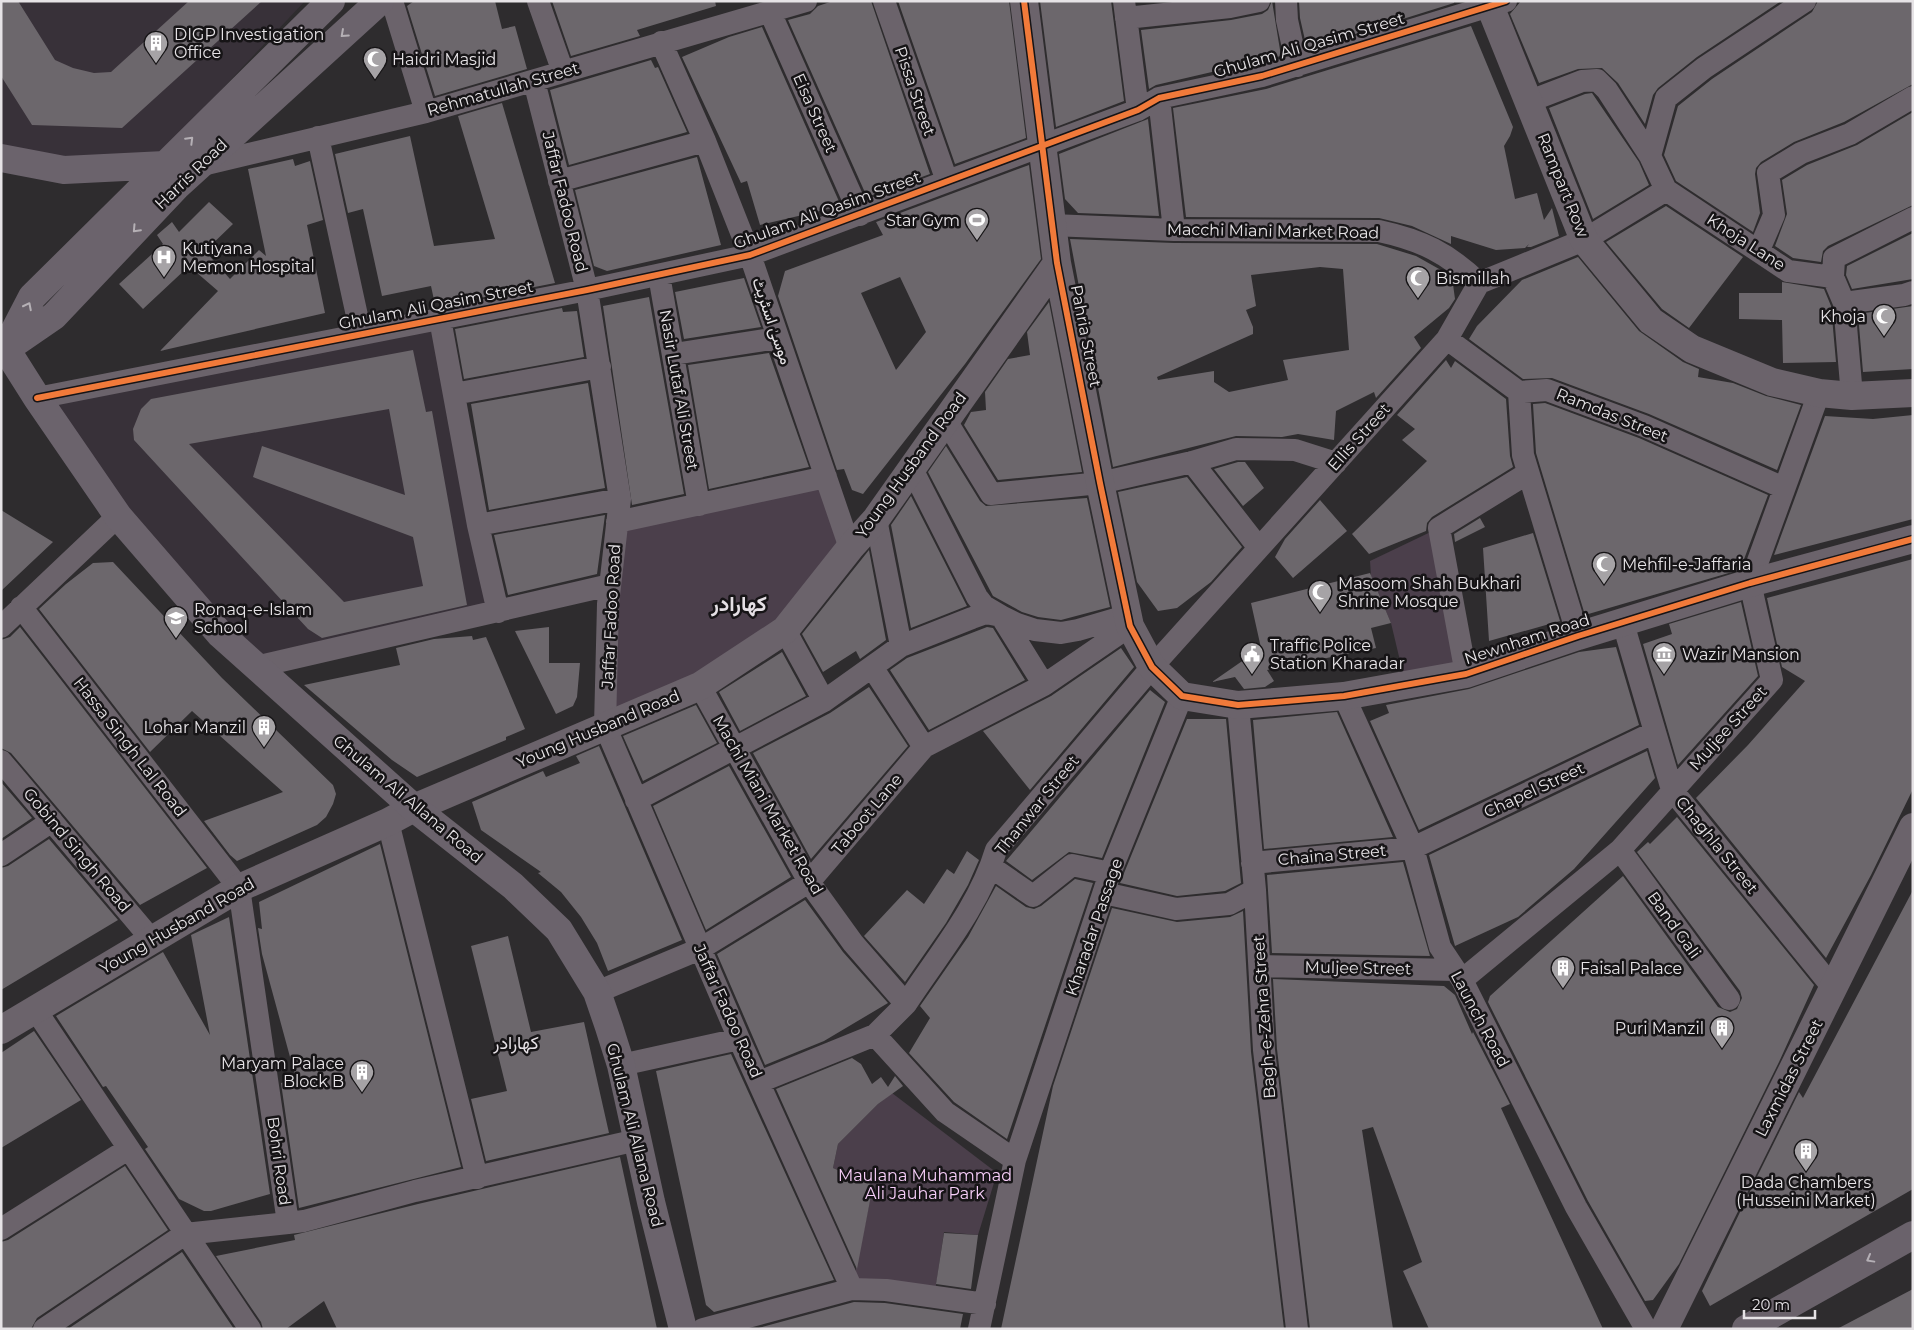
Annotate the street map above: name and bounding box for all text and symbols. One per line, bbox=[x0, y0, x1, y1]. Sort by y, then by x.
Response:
street label: Ghulam Ali Qasim Street bbox=[1211, 8, 1407, 81]
place label: DIGP Investigation Office bbox=[174, 25, 324, 62]
one-way arrow bbox=[340, 28, 349, 37]
building icon: DIGP Investigation Office bbox=[143, 30, 169, 64]
street label: Pissa Street bbox=[891, 44, 939, 139]
mosque icon: Haidri Masjid bbox=[362, 46, 388, 80]
place label: Haidri Masjid bbox=[392, 50, 496, 69]
street label: Rehmatullah Street bbox=[425, 58, 582, 120]
street label: Eisa Street bbox=[789, 70, 841, 156]
street label: Jaffar Fadoo Road bbox=[538, 129, 592, 274]
street label: Rampart Row bbox=[1533, 130, 1593, 240]
street label: Harris Road bbox=[151, 135, 231, 213]
one-way arrow bbox=[184, 137, 193, 146]
street label: Ghulam Ali Qasim Street bbox=[731, 167, 924, 253]
sports icon: Star Gym bbox=[964, 207, 990, 241]
street label: Khoja Lane bbox=[1703, 210, 1789, 274]
place label: Star Gym bbox=[886, 211, 960, 230]
street label: Macchi Miani Market Road bbox=[1167, 220, 1379, 242]
one-way arrow bbox=[133, 223, 142, 232]
place label: Kutiyana Memon Hospital bbox=[182, 239, 315, 276]
hospital icon: Kutiyana Memon Hospital bbox=[151, 244, 177, 278]
mosque icon: Bismillah bbox=[1405, 265, 1431, 299]
place label: Bismillah bbox=[1436, 269, 1510, 288]
street label: موسیٰ اسٹریٹ bbox=[747, 275, 796, 367]
street label: Ghulam Ali Qasim Street bbox=[337, 277, 535, 333]
street label: Pahria Street bbox=[1067, 283, 1105, 389]
one-way arrow bbox=[22, 302, 32, 311]
mosque icon: Khoja bbox=[1871, 303, 1897, 337]
place label: Khoja bbox=[1820, 307, 1866, 326]
street label: Nasir Lutaf Ali Street bbox=[655, 308, 703, 472]
street label: Ramdas Street bbox=[1553, 384, 1671, 446]
street label: Young Husband Road bbox=[852, 388, 970, 542]
street label: Ellis Street bbox=[1324, 399, 1394, 475]
street label: Jaffar Fadoo Road bbox=[598, 543, 624, 690]
mosque icon: Mehfil-e-Jaffaria bbox=[1591, 551, 1617, 585]
place label: Mehfil-e-Jaffaria bbox=[1622, 555, 1751, 574]
place label: Masoom Shah Bukhari Shrine Mosque bbox=[1338, 574, 1520, 611]
mosque icon: Masoom Shah Bukhari Shrine Mosque bbox=[1307, 579, 1333, 613]
district label: کھارادر bbox=[710, 591, 767, 617]
place label: Ronaq-e-Islam School bbox=[194, 600, 312, 637]
school or university icon: Ronaq-e-Islam School bbox=[163, 605, 189, 639]
street label: Newnham Road bbox=[1462, 610, 1592, 668]
place label: Traffic Police Station Kharadar bbox=[1270, 636, 1405, 673]
public building icon: Traffic Police Station Kharadar bbox=[1239, 641, 1265, 675]
museum icon: Wazir Mansion bbox=[1651, 641, 1677, 675]
place label: Wazir Mansion bbox=[1682, 645, 1800, 664]
street label: Hassa Singh Lal Road bbox=[70, 673, 190, 821]
street label: Muljee Street bbox=[1685, 682, 1771, 774]
street label: Young Husband Road bbox=[514, 686, 682, 772]
street label: Machi Miani Market Road bbox=[709, 712, 827, 898]
building icon: Lohar Manzil bbox=[251, 714, 277, 748]
place label: Lohar Manzil bbox=[143, 718, 246, 737]
street label: Ghulam Ali Allana Road bbox=[330, 731, 486, 867]
street label: Thanwar Street bbox=[991, 751, 1083, 858]
street label: Chapel Street bbox=[1481, 758, 1588, 822]
street label: Taboot Lane bbox=[828, 770, 906, 858]
street label: Gobind Singh Road bbox=[20, 784, 134, 916]
street label: Chaghla Street bbox=[1672, 793, 1762, 898]
street label: Chaina Street bbox=[1277, 841, 1387, 869]
street label: Kharadar Passage bbox=[1062, 856, 1126, 998]
street label: Young Husband Road bbox=[96, 874, 258, 978]
street label: Band Gali bbox=[1643, 888, 1705, 962]
street label: Bagh-e-Zehra Street bbox=[1249, 934, 1279, 1099]
street label: Jaffar Fadoo Road bbox=[690, 940, 766, 1081]
building icon: Faisal Palace bbox=[1550, 955, 1576, 989]
street label: Muljee Street bbox=[1305, 958, 1412, 978]
place label: Faisal Palace bbox=[1580, 959, 1682, 978]
street label: Launch Road bbox=[1447, 968, 1513, 1070]
building icon: Puri Manzil bbox=[1709, 1015, 1735, 1049]
street label: Laxmidas Street bbox=[1751, 1016, 1827, 1140]
place label: Puri Manzil bbox=[1615, 1019, 1704, 1038]
district label: کھارادر bbox=[492, 1032, 539, 1054]
street label: Ghulam Ali Allana Road bbox=[603, 1041, 667, 1229]
place label: Maryam Palace Block B bbox=[221, 1054, 344, 1091]
building icon: Maryam Palace Block B bbox=[349, 1059, 375, 1093]
street label: Bohri Road bbox=[263, 1115, 295, 1207]
building icon: Dada Chambers (Husseini Market) bbox=[1793, 1138, 1819, 1172]
park label: Maulana Muhammad Ali Jauhar Park bbox=[838, 1166, 1012, 1203]
place label: Dada Chambers (Husseini Market) bbox=[1736, 1173, 1876, 1210]
one-way arrow bbox=[1867, 1253, 1876, 1263]
scale bar bbox=[1744, 1288, 1815, 1320]
text: 20 m bbox=[1752, 1295, 1790, 1314]

